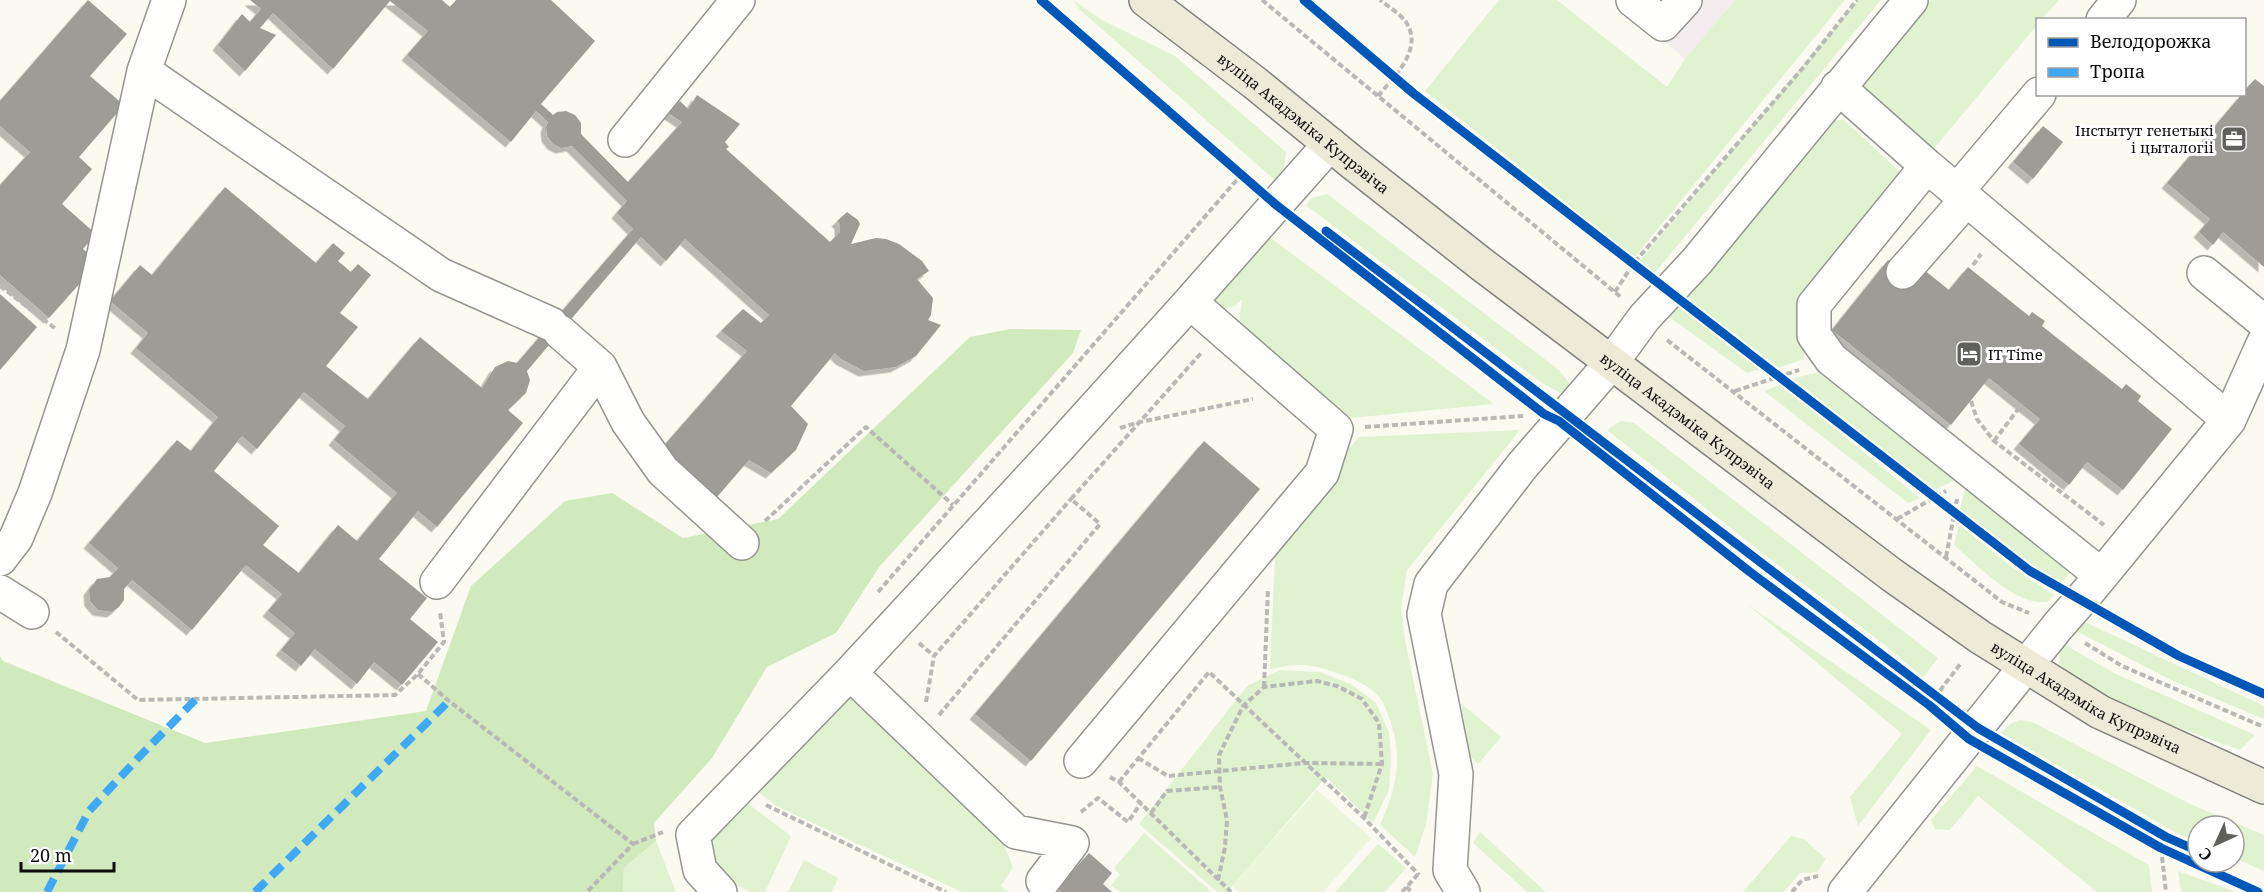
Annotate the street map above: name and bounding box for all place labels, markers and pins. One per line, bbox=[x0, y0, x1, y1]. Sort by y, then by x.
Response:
place label: Інстытут генетыкі і цыталогіі bbox=[2075, 120, 2214, 157]
office icon: Інстытут генетыкі і цыталогіі bbox=[2219, 124, 2249, 154]
hotel icon: IT Time bbox=[1954, 339, 1984, 369]
place label: IT Time bbox=[1988, 344, 2043, 364]

